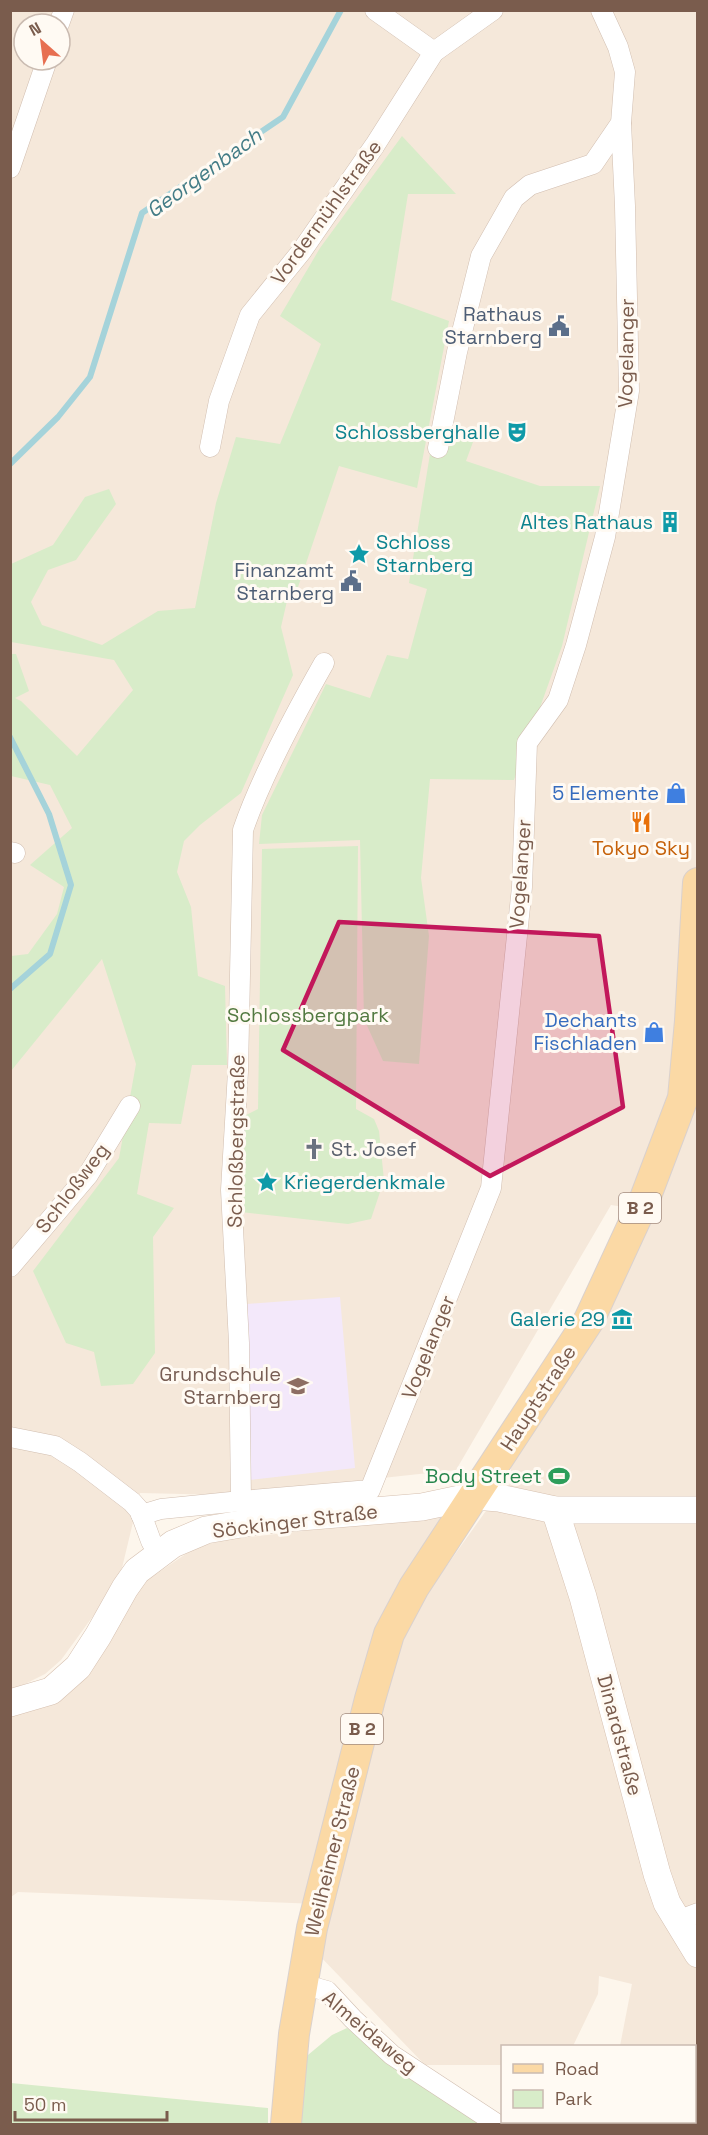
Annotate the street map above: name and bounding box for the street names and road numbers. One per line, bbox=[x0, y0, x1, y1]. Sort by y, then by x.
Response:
street label: Vordermühlstraße bbox=[265, 135, 387, 289]
street label: Vogelanger bbox=[612, 298, 640, 408]
street label: Vogelanger bbox=[503, 818, 537, 930]
street label: Schloßbergstraße bbox=[221, 1054, 251, 1228]
street label: Schloßweg bbox=[30, 1138, 114, 1238]
road number: B 2 bbox=[619, 1193, 661, 1223]
street label: Vogelanger bbox=[395, 1291, 461, 1403]
street label: Hauptstraße bbox=[494, 1340, 582, 1456]
street label: Söckinger Straße bbox=[211, 1498, 379, 1544]
street label: Dinardstraße bbox=[591, 1671, 649, 1799]
road number: B 2 bbox=[341, 1714, 383, 1744]
street label: Weilheimer Straße bbox=[298, 1763, 366, 1939]
street label: Almeidaweg bbox=[317, 1985, 423, 2079]

